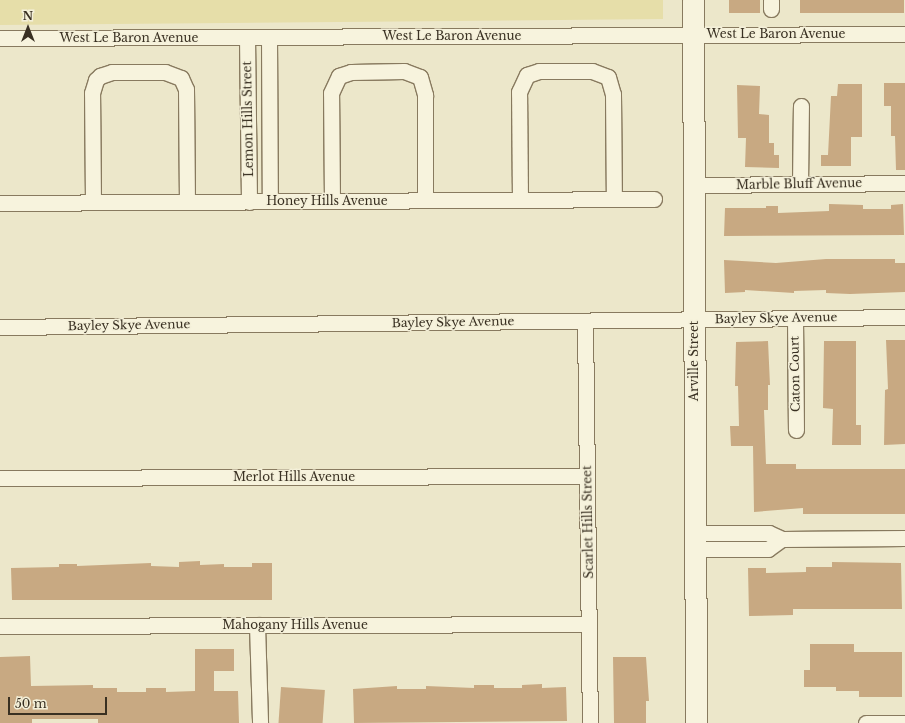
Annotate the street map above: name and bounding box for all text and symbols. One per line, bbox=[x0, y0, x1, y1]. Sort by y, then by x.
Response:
north arrow bbox=[8, 8, 48, 48]
text: N bbox=[23, 9, 33, 23]
street label: West Le Baron Avenue bbox=[706, 27, 846, 41]
street label: West Le Baron Avenue bbox=[382, 29, 522, 43]
street label: West Le Baron Avenue bbox=[59, 31, 199, 45]
street label: Lemon Hills Street bbox=[240, 61, 256, 177]
street label: Marble Bluff Avenue bbox=[736, 176, 862, 192]
street label: Honey Hills Avenue bbox=[266, 194, 388, 208]
street label: Bayley Skye Avenue bbox=[714, 310, 838, 326]
street label: Bayley Skye Avenue bbox=[391, 314, 515, 330]
street label: Bayley Skye Avenue bbox=[67, 317, 191, 333]
street label: Arville Street bbox=[687, 321, 701, 401]
street label: Caton Court bbox=[787, 336, 803, 412]
street label: Scarlet Hills Street bbox=[580, 465, 596, 579]
street label: Merlot Hills Avenue bbox=[233, 470, 355, 484]
street label: Mahogany Hills Avenue bbox=[222, 618, 368, 632]
scale bar bbox=[10, 689, 109, 715]
text: 50 m bbox=[15, 696, 47, 711]

